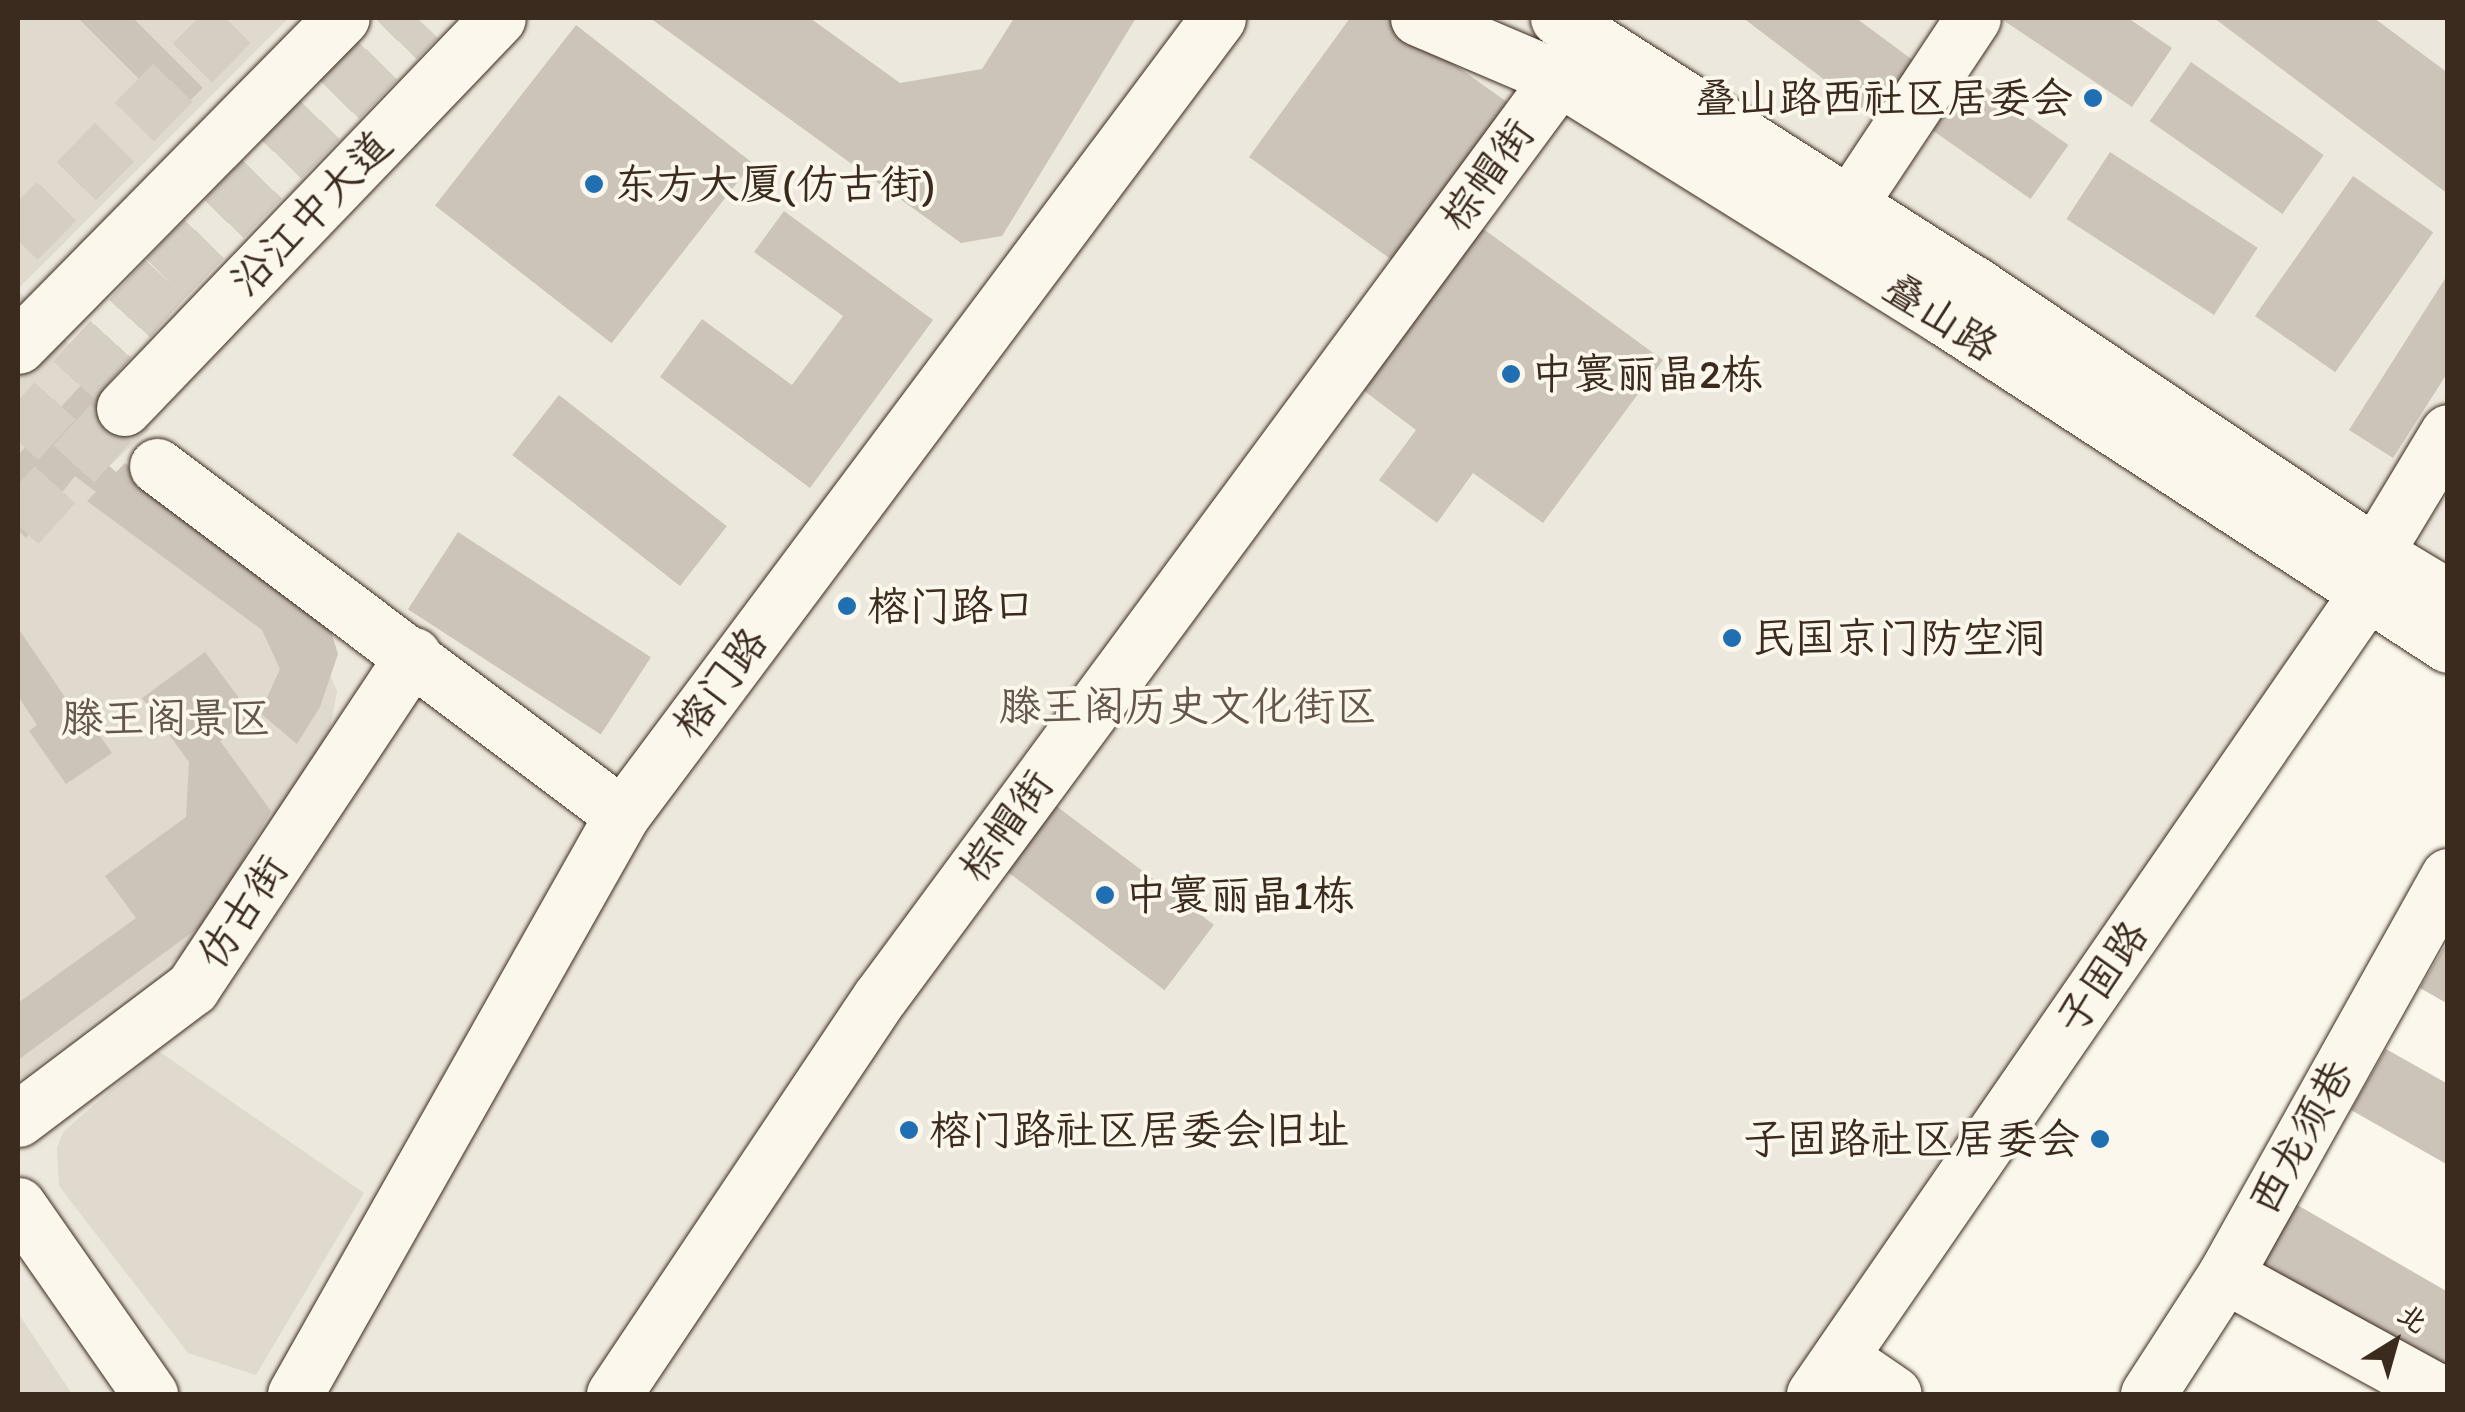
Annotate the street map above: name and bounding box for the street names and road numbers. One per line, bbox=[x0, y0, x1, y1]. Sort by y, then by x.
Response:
street label: 棕帽街 bbox=[1430, 109, 1544, 241]
street label: 沿江中大道 bbox=[220, 120, 402, 306]
street label: 叠山路 bbox=[1874, 262, 2008, 372]
street label: 榕门路 bbox=[662, 618, 778, 748]
street label: 棕帽街 bbox=[949, 760, 1063, 892]
street label: 仿古街 bbox=[186, 846, 298, 978]
street label: 子固路 bbox=[2045, 911, 2159, 1043]
street label: 西龙须巷 bbox=[2238, 1051, 2364, 1223]

